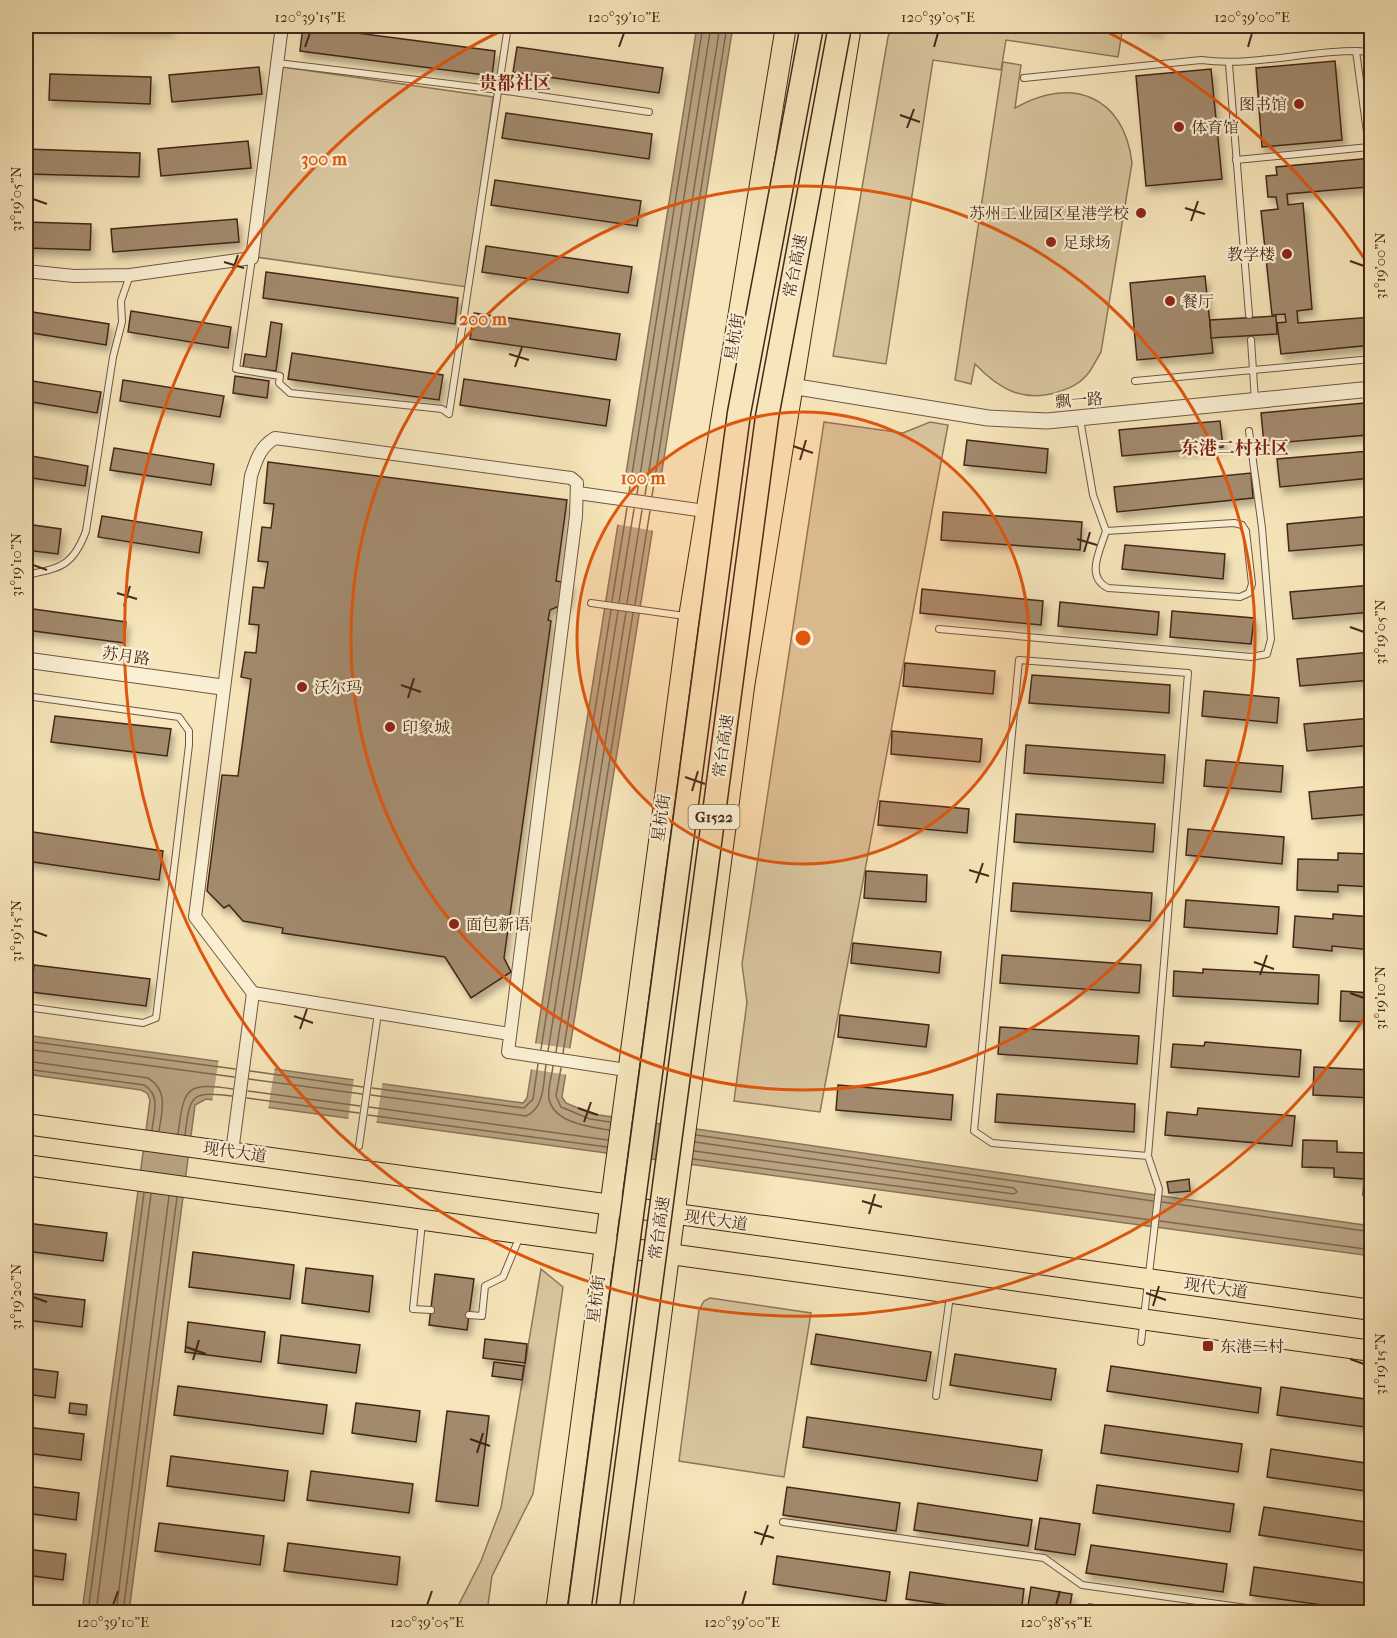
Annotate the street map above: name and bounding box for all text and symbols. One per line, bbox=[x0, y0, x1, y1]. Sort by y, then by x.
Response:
text: 120°39'15"E bbox=[275, 8, 345, 26]
text: 120°39'10"E bbox=[588, 8, 660, 26]
text: 120°39'05"E bbox=[901, 8, 975, 26]
text: 120°39'00"E bbox=[1214, 8, 1290, 26]
district label: 贵都社区 bbox=[479, 73, 551, 94]
place label: 图书馆 bbox=[1239, 95, 1287, 114]
marker: 图书馆 bbox=[1292, 97, 1306, 111]
place label: 体育馆 bbox=[1191, 118, 1239, 137]
marker: 体育馆 bbox=[1172, 120, 1186, 134]
text: 300 m bbox=[301, 149, 348, 170]
text: 31°19'05"N bbox=[7, 166, 25, 232]
place label: 苏州工业园区星港学校 bbox=[969, 204, 1129, 223]
marker: 苏州工业园区星港学校 bbox=[1134, 206, 1148, 220]
text: 31°19'00"N bbox=[1371, 232, 1389, 300]
street label: 常台高速 bbox=[780, 233, 810, 299]
place label: 足球场 bbox=[1063, 233, 1111, 252]
marker: 足球场 bbox=[1044, 235, 1058, 249]
place label: 教学楼 bbox=[1227, 245, 1275, 264]
marker: 教学楼 bbox=[1280, 247, 1294, 261]
place label: 餐厅 bbox=[1182, 292, 1214, 311]
marker: 餐厅 bbox=[1163, 294, 1177, 308]
text: 200 m bbox=[459, 309, 508, 330]
street label: 星杭街 bbox=[721, 312, 747, 362]
street label: 飘一路 bbox=[1054, 389, 1104, 411]
district label: 东港二村社区 bbox=[1181, 438, 1289, 459]
text: 100 m bbox=[620, 468, 667, 489]
text: 31°19'10"N bbox=[7, 532, 25, 597]
text: 31°19'05"N bbox=[1371, 599, 1389, 665]
centre of rings bbox=[793, 628, 813, 648]
street label: 苏月路 bbox=[101, 643, 151, 669]
place label: 沃尔玛 bbox=[314, 678, 362, 697]
marker: 沃尔玛 bbox=[295, 680, 309, 694]
street label: 常台高速 bbox=[709, 713, 737, 779]
place label: 印象城 bbox=[402, 718, 450, 737]
marker: 印象城 bbox=[383, 720, 397, 734]
street label: 星杭街 bbox=[648, 793, 674, 843]
road number: G1522 bbox=[688, 805, 740, 829]
text: 31°19'15"N bbox=[7, 899, 25, 962]
place label: 面包新语 bbox=[466, 915, 530, 934]
marker: 面包新语 bbox=[447, 917, 461, 931]
text: 31°19'10"N bbox=[1371, 965, 1389, 1030]
street label: 现代大道 bbox=[202, 1138, 268, 1166]
street label: 常台高速 bbox=[645, 1195, 673, 1261]
street label: 现代大道 bbox=[683, 1206, 749, 1234]
text: 31°19'20"N bbox=[7, 1263, 25, 1330]
street label: 星杭街 bbox=[584, 1274, 608, 1324]
street label: 现代大道 bbox=[1183, 1274, 1249, 1302]
text: 31°19'15"N bbox=[1371, 1332, 1389, 1395]
place label: 东港二村 bbox=[1220, 1337, 1284, 1356]
marker: 东港二村 bbox=[1201, 1339, 1215, 1353]
text: 120°39'10"E bbox=[77, 1613, 149, 1631]
text: 120°39'05"E bbox=[390, 1613, 464, 1631]
text: 120°39'00"E bbox=[704, 1613, 780, 1631]
text: 120°38'55"E bbox=[1020, 1613, 1092, 1631]

